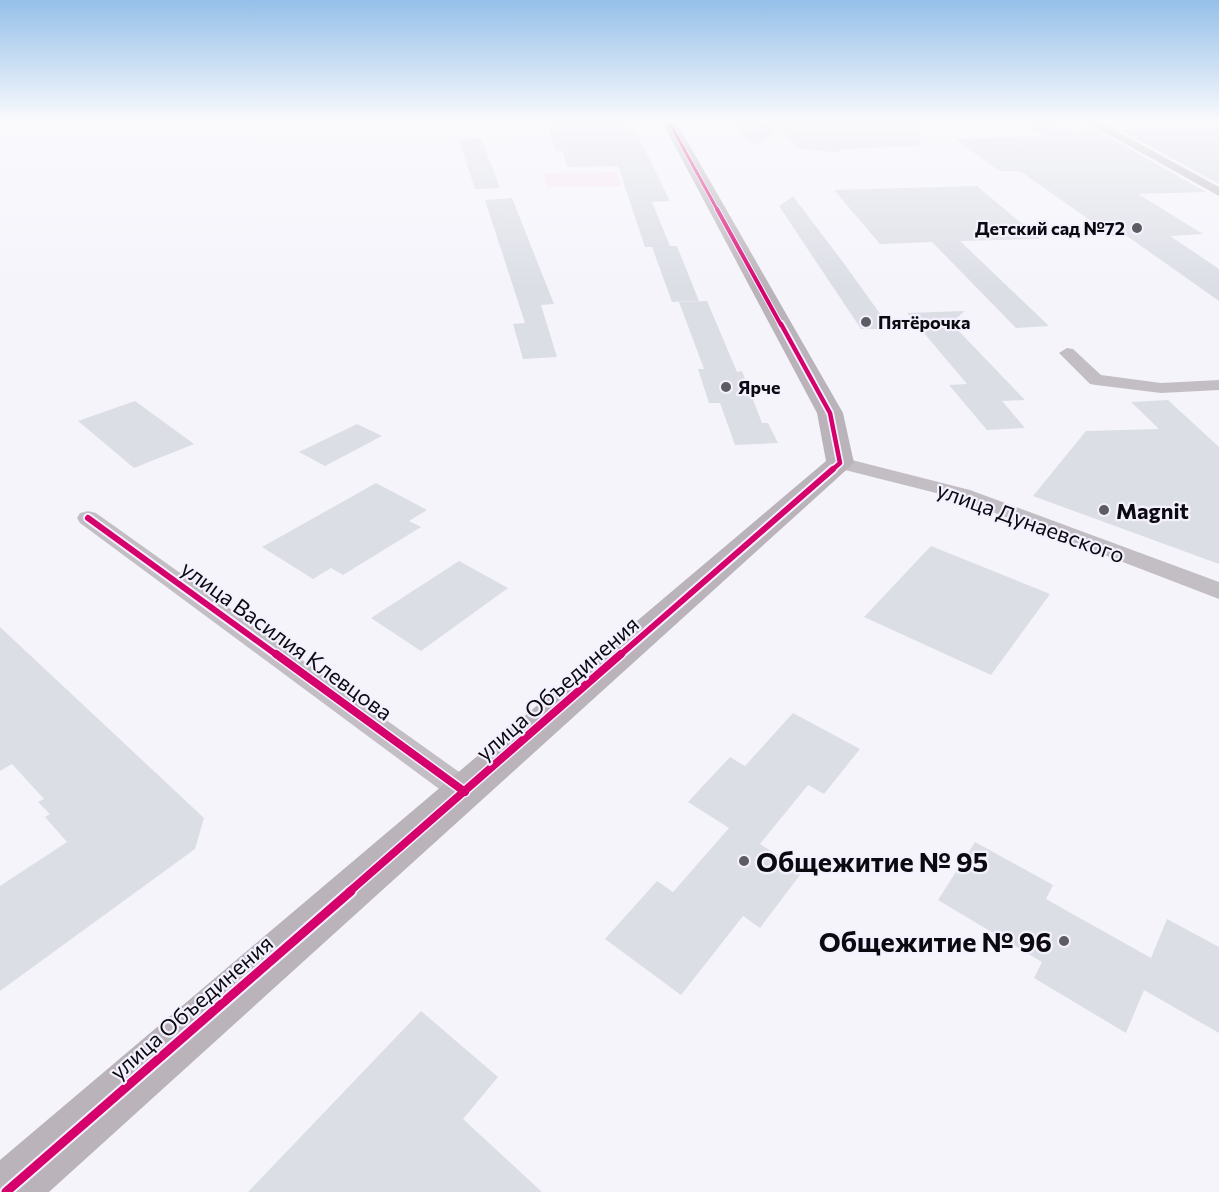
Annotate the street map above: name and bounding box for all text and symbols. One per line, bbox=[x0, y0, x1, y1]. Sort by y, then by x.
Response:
place label: Детский сад №72 bbox=[975, 217, 1125, 239]
marker: Детский сад №72 bbox=[1130, 221, 1144, 235]
place label: Пятёрочка bbox=[878, 311, 970, 333]
marker: Пятёрочка bbox=[859, 315, 873, 329]
place label: Ярче bbox=[738, 376, 780, 398]
marker: Ярче bbox=[719, 380, 733, 394]
street label: улица Дунаевского bbox=[933, 475, 1129, 569]
place label: Magnit bbox=[1116, 497, 1189, 524]
marker: Magnit bbox=[1097, 503, 1111, 517]
street label: улица Василия Клевцова bbox=[176, 554, 398, 726]
street label: улица Объединения bbox=[470, 610, 644, 766]
place label: Общежитие № 95 bbox=[756, 845, 988, 878]
marker: Общежитие № 95 bbox=[737, 854, 751, 868]
place label: Общежитие № 96 bbox=[819, 925, 1052, 958]
street label: улица Объединения bbox=[104, 929, 278, 1085]
marker: Общежитие № 96 bbox=[1057, 934, 1071, 948]

